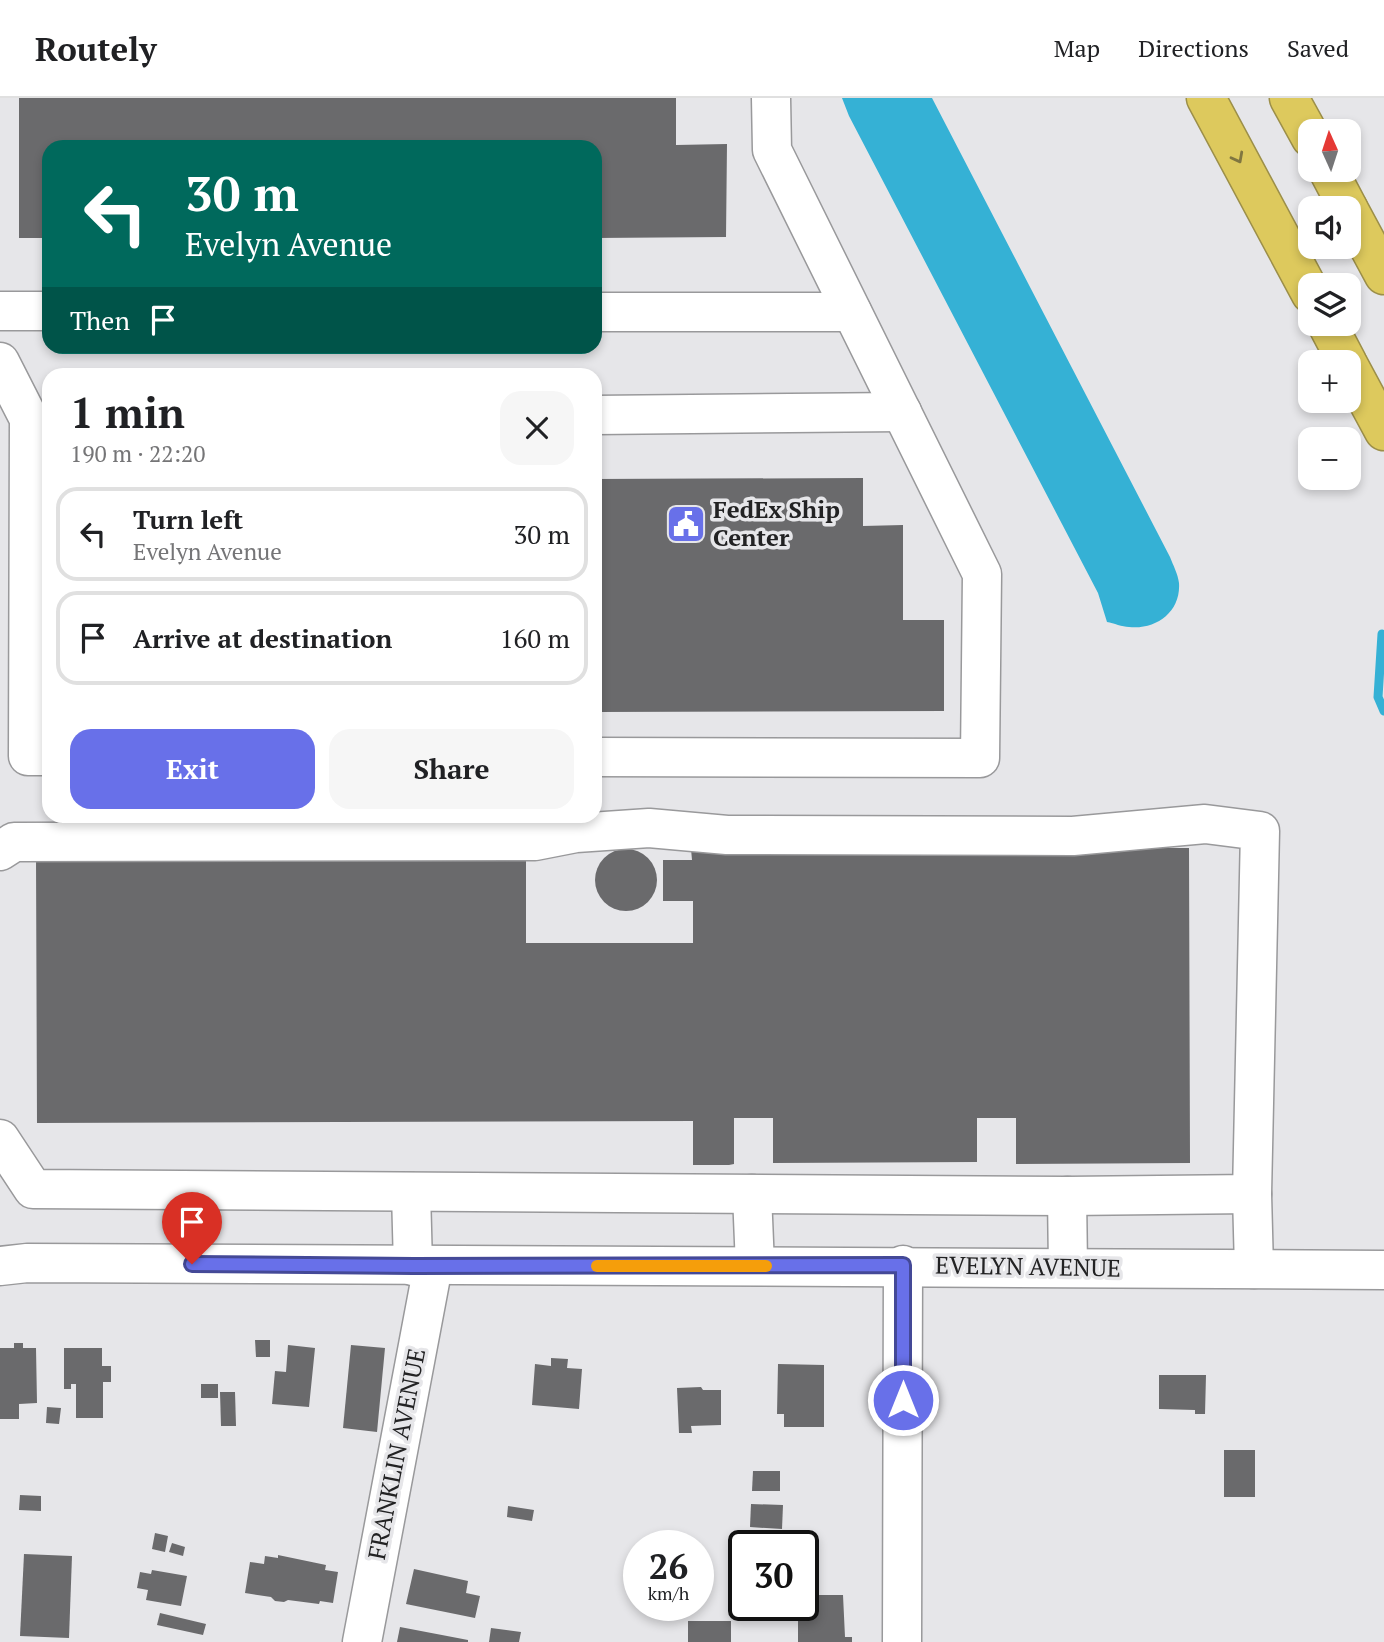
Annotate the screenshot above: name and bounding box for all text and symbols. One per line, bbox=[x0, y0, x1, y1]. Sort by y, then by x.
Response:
text: Routely bbox=[35, 27, 157, 70]
text: Map bbox=[1054, 32, 1100, 64]
text: Directions bbox=[1138, 32, 1249, 64]
text: Saved bbox=[1287, 32, 1349, 64]
north arrow bbox=[1298, 119, 1362, 182]
map controls bbox=[1298, 119, 1361, 490]
one-way arrow bbox=[1230, 151, 1243, 163]
text: 30 m bbox=[185, 160, 299, 225]
icon: left bbox=[70, 168, 161, 259]
button: sound bbox=[1298, 196, 1361, 259]
text: Evelyn Avenue bbox=[185, 223, 392, 265]
button: layers bbox=[1298, 273, 1361, 336]
icon: arrive bbox=[144, 301, 182, 339]
text: Then bbox=[70, 303, 130, 337]
button: + bbox=[1298, 350, 1361, 413]
text: 1 min bbox=[70, 384, 185, 440]
button: close bbox=[500, 391, 574, 465]
button: − bbox=[1298, 427, 1361, 490]
text: 190 m · 22:20 bbox=[70, 438, 205, 469]
place label: FedEx Ship Center bbox=[713, 493, 840, 553]
text: Turn left bbox=[133, 502, 243, 536]
public building icon: FedEx Ship Center bbox=[665, 503, 707, 545]
icon: left bbox=[74, 515, 112, 553]
text: 30 m bbox=[514, 517, 570, 551]
text: Evelyn Avenue bbox=[133, 536, 282, 567]
icon: arrive bbox=[74, 619, 112, 657]
text: Arrive at destination bbox=[133, 621, 392, 655]
text: 160 m bbox=[500, 621, 570, 655]
button: Exit bbox=[70, 729, 315, 809]
button: Share bbox=[329, 729, 574, 809]
pin bbox=[162, 1192, 222, 1264]
icon: arrive bbox=[173, 1203, 211, 1241]
street label: EVELYN AVENUE bbox=[935, 1248, 1121, 1284]
street label: FRANKLIN AVENUE bbox=[360, 1346, 432, 1562]
position arrow bbox=[866, 1363, 940, 1437]
speed limit sign: 30 bbox=[728, 1530, 819, 1621]
text: 26 bbox=[649, 1543, 688, 1589]
text: km/h bbox=[648, 1581, 689, 1605]

